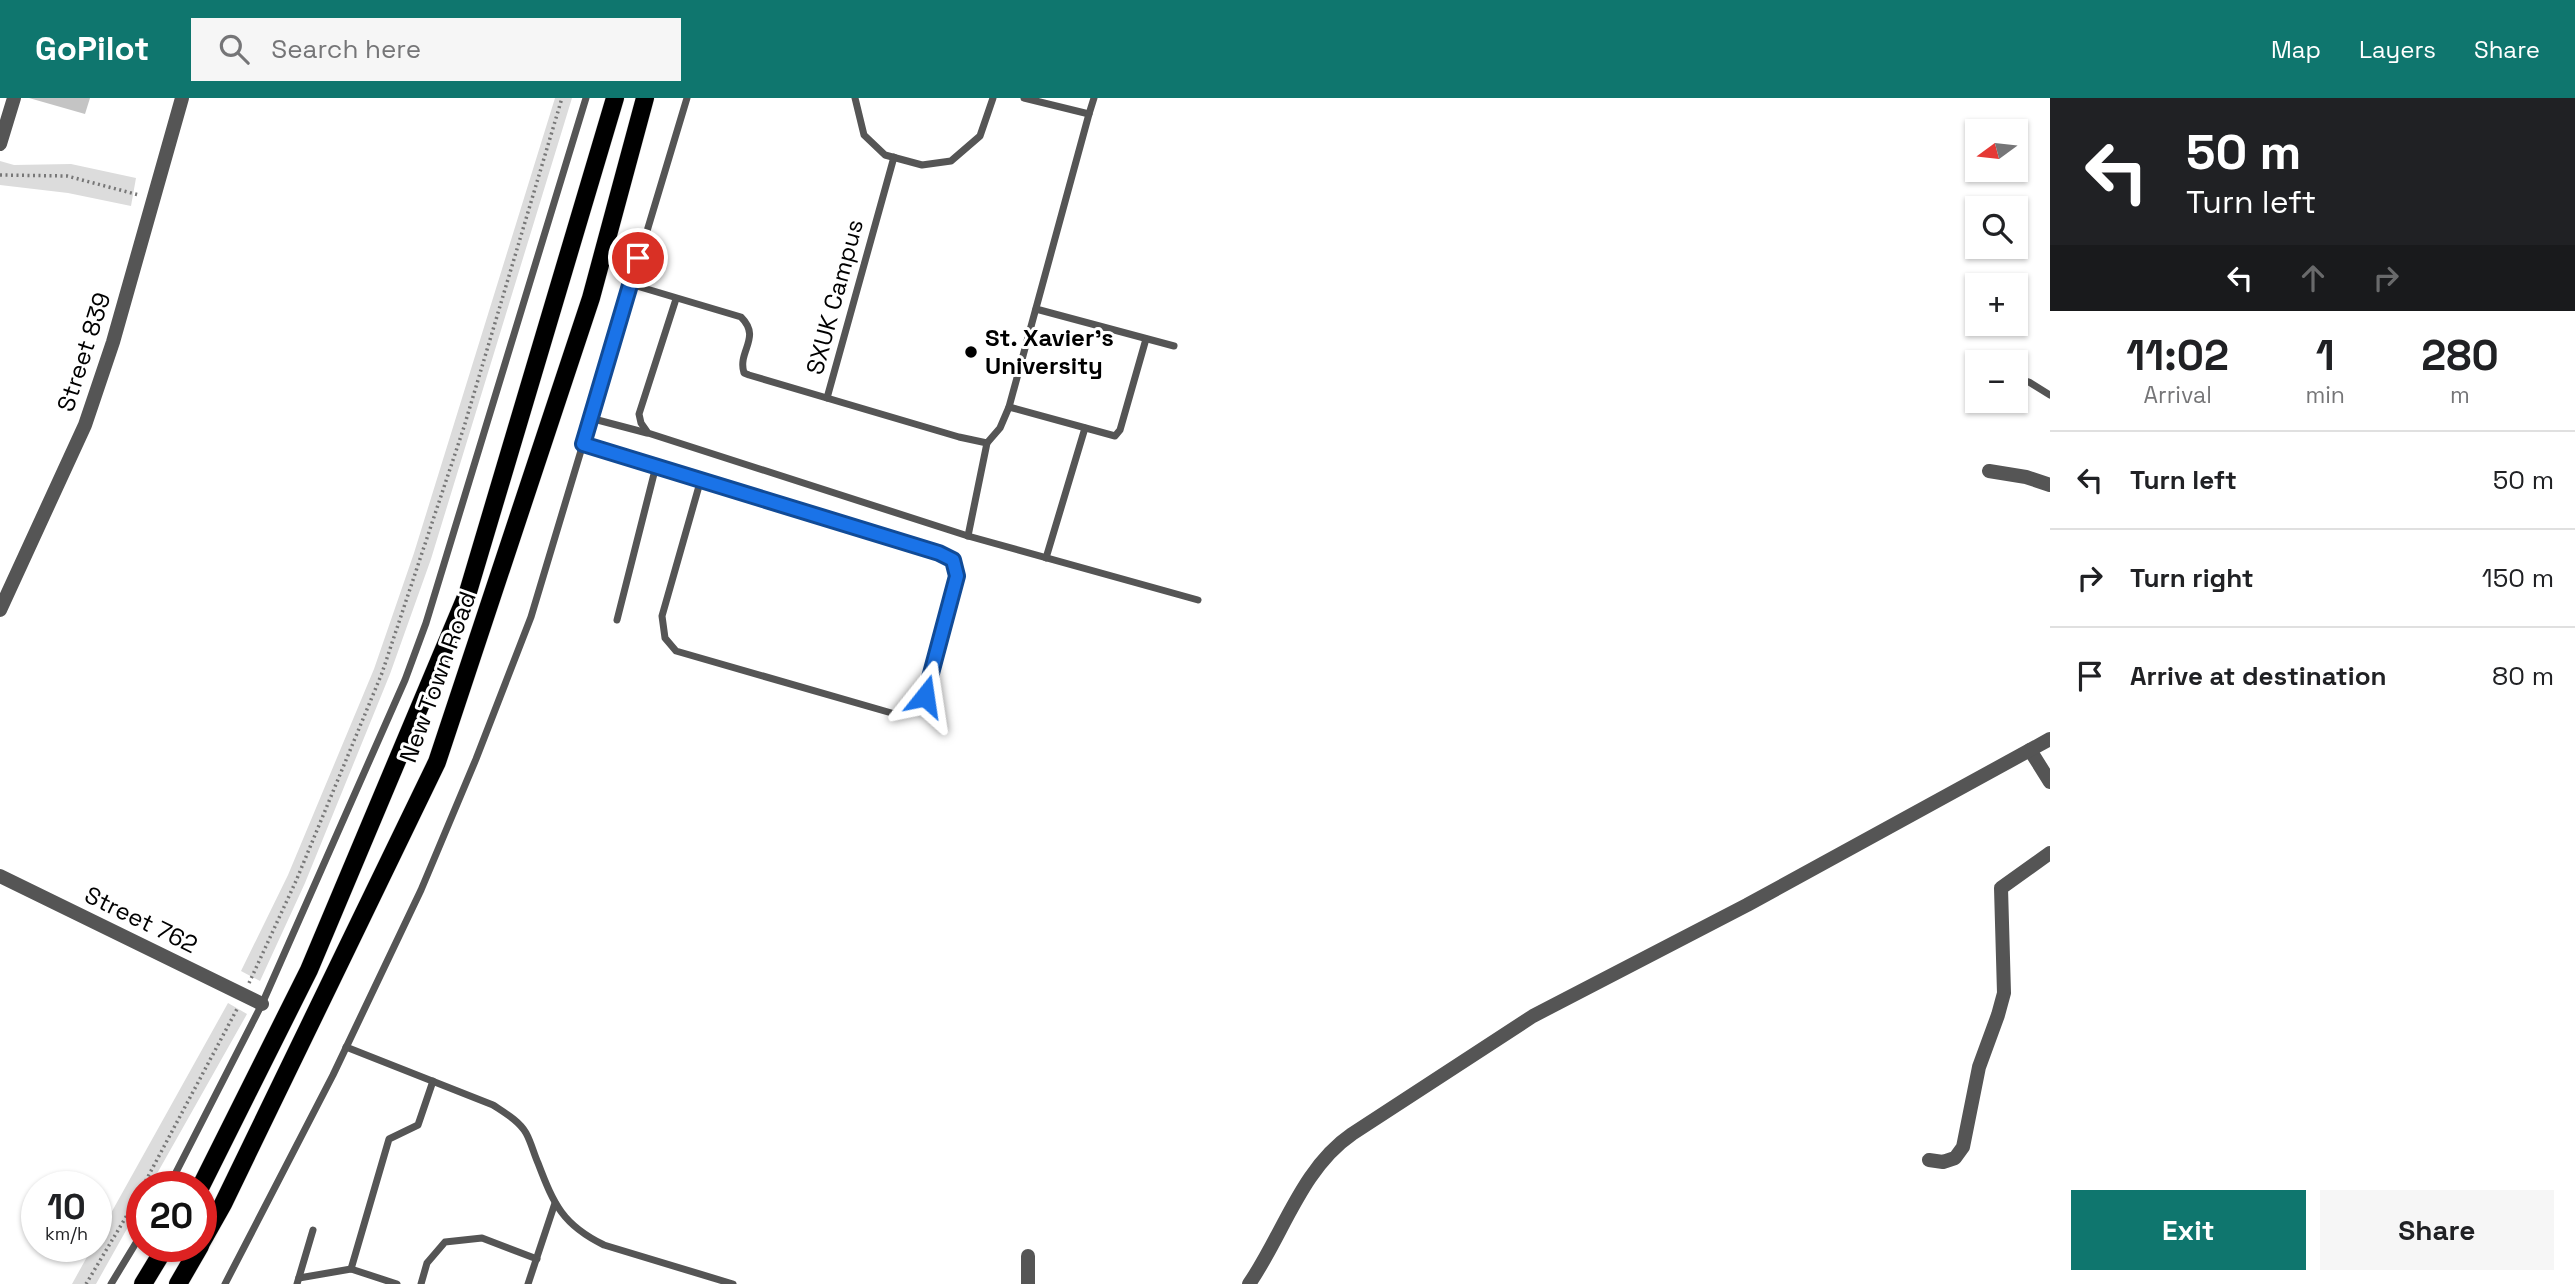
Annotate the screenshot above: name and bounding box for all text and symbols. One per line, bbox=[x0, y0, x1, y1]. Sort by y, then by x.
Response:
search box bbox=[191, 18, 681, 81]
text: GoPilot bbox=[35, 28, 149, 70]
icon: search bbox=[215, 30, 253, 68]
text: Search here bbox=[271, 32, 421, 66]
text: Map bbox=[2271, 34, 2321, 65]
text: Layers bbox=[2359, 34, 2436, 65]
text: Share bbox=[2474, 34, 2540, 65]
north arrow bbox=[1965, 119, 2028, 182]
map controls bbox=[1965, 119, 2028, 413]
text: 50 m bbox=[2186, 121, 2301, 183]
icon: left bbox=[2071, 126, 2162, 217]
text: Turn left bbox=[2186, 182, 2316, 222]
button: search bbox=[1965, 196, 2028, 259]
street label: SXUK Campus bbox=[799, 216, 870, 378]
pin bbox=[608, 228, 668, 288]
icon: arrive bbox=[619, 239, 657, 277]
icon: left bbox=[2221, 259, 2259, 297]
icon: ahead bbox=[2294, 259, 2332, 297]
icon: right bbox=[2367, 259, 2405, 297]
button: + bbox=[1965, 273, 2028, 336]
street label: Street 839 bbox=[50, 288, 117, 415]
place label: St. Xavier's University bbox=[985, 322, 1114, 381]
text: 11:02 bbox=[2126, 329, 2229, 382]
text: 1 bbox=[2316, 329, 2335, 382]
text: 280 bbox=[2421, 329, 2499, 382]
marker: St. Xavier's University bbox=[963, 344, 979, 360]
button: − bbox=[1965, 350, 2028, 413]
text: Arrival bbox=[2144, 380, 2212, 410]
text: min bbox=[2305, 380, 2345, 410]
text: m bbox=[2450, 380, 2470, 410]
icon: left bbox=[2071, 461, 2109, 499]
text: Turn left bbox=[2130, 463, 2237, 497]
text: 50 m bbox=[2493, 463, 2554, 497]
icon: right bbox=[2071, 559, 2109, 597]
text: Turn right bbox=[2130, 561, 2254, 595]
text: 150 m bbox=[2482, 561, 2554, 595]
street label: New Town Road bbox=[392, 587, 483, 767]
icon: arrive bbox=[2071, 657, 2109, 695]
position arrow bbox=[888, 659, 962, 733]
text: Arrive at destination bbox=[2130, 659, 2387, 693]
text: 80 m bbox=[2492, 659, 2554, 693]
street label: Street 762 bbox=[80, 879, 203, 960]
speed limit sign: 20 bbox=[126, 1171, 217, 1262]
text: 10 bbox=[47, 1185, 86, 1229]
button: Exit bbox=[2071, 1190, 2306, 1270]
button: Share bbox=[2320, 1190, 2554, 1270]
text: km/h bbox=[45, 1222, 88, 1245]

